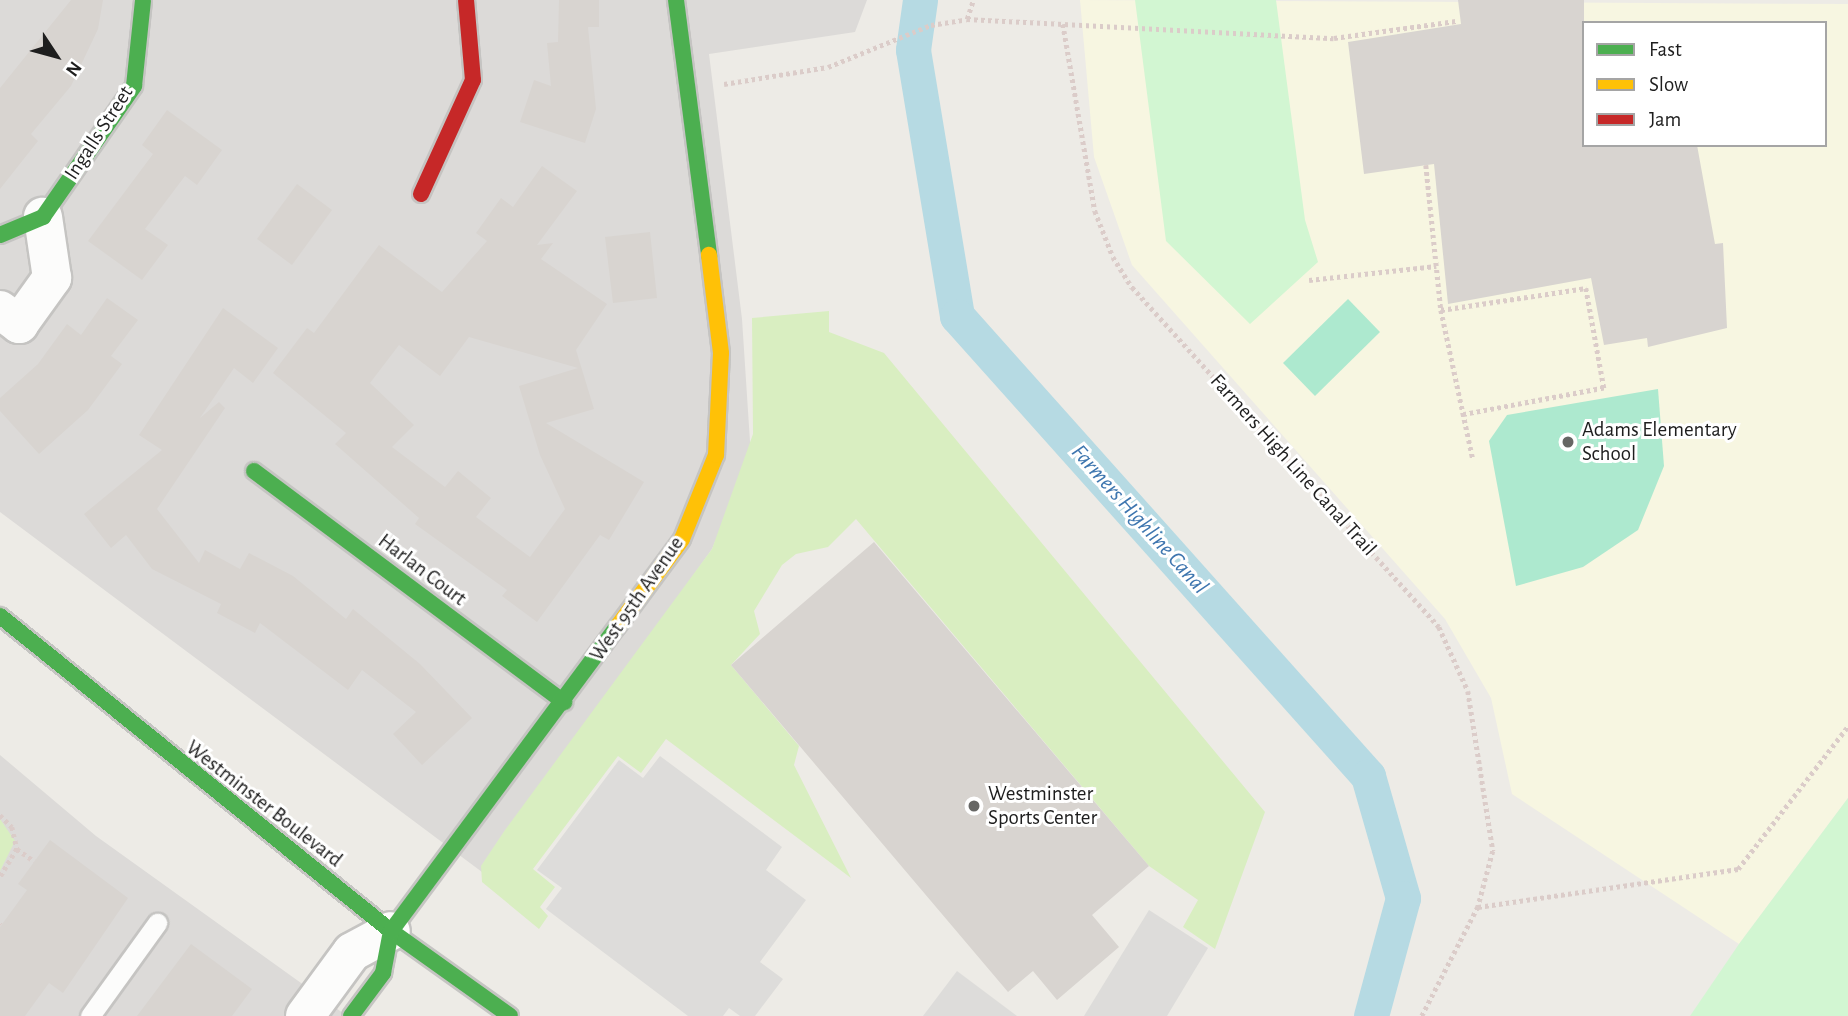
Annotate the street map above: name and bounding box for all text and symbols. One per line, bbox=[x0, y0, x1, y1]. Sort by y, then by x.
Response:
north arrow bbox=[21, 21, 91, 91]
legend bbox=[1582, 21, 1827, 147]
text: Fast bbox=[1649, 39, 1682, 60]
text: N bbox=[62, 58, 85, 80]
text: Slow bbox=[1649, 74, 1688, 95]
street label: Ingalls Street bbox=[59, 81, 139, 185]
text: Jam bbox=[1649, 109, 1681, 130]
street label: Farmers High Line Canal Trail bbox=[1205, 369, 1381, 561]
place label: Adams Elementary School bbox=[1582, 417, 1737, 467]
marker: Adams Elementary School bbox=[1560, 434, 1576, 450]
water label: Farmers Highline Canal bbox=[1065, 440, 1213, 600]
street label: Harlan Court bbox=[373, 529, 471, 611]
street label: West 95th Avenue bbox=[585, 532, 689, 666]
street label: Westminster Boulevard bbox=[181, 735, 347, 873]
place label: Westminster Sports Center bbox=[988, 781, 1097, 831]
marker: Westminster Sports Center bbox=[966, 798, 982, 814]

